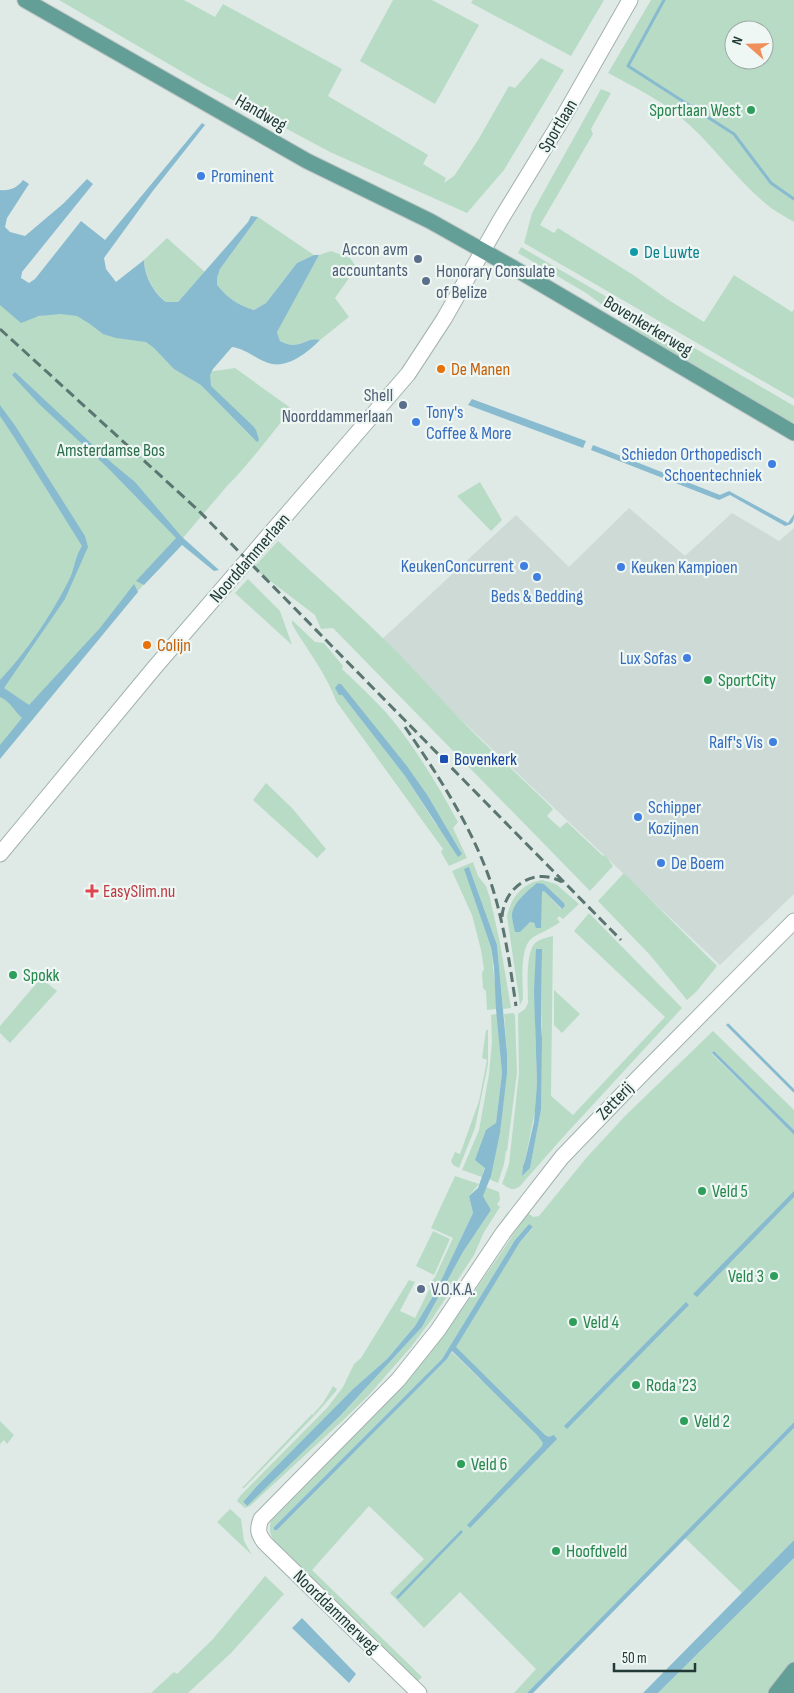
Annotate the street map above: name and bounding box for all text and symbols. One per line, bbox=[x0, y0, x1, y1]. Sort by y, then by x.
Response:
north arrow bbox=[724, 20, 774, 70]
text: N bbox=[728, 34, 747, 47]
street label: Handweg bbox=[232, 90, 290, 136]
street label: Sportlaan bbox=[534, 96, 582, 156]
place label: Sportlaan West bbox=[649, 100, 742, 121]
marker: Sportlaan West bbox=[745, 104, 757, 116]
place label: Prominent bbox=[211, 166, 275, 187]
marker: Prominent bbox=[195, 170, 207, 182]
place label: Accon avm accountants bbox=[332, 239, 408, 281]
place label: De Luwte bbox=[644, 242, 700, 263]
marker: De Luwte bbox=[628, 246, 640, 258]
marker: Accon avm accountants bbox=[412, 253, 424, 265]
place label: Honorary Consulate of Belize bbox=[436, 261, 555, 303]
marker: Honorary Consulate of Belize bbox=[420, 275, 432, 287]
street label: Bovenkerkerweg bbox=[600, 291, 696, 361]
place label: De Manen bbox=[451, 359, 510, 380]
marker: De Manen bbox=[435, 363, 447, 375]
place label: Shell Noorddammerlaan bbox=[282, 385, 393, 427]
marker: Shell Noorddammerlaan bbox=[397, 399, 409, 411]
place label: Tony's Coffee & More bbox=[426, 402, 511, 444]
marker: Tony's Coffee & More bbox=[410, 416, 422, 428]
park label: Amsterdamse Bos bbox=[56, 440, 165, 461]
place label: Schiedon Orthopedisch Schoentechniek bbox=[621, 444, 762, 486]
marker: Schiedon Orthopedisch Schoentechniek bbox=[766, 458, 778, 470]
street label: Noorddammerlaan bbox=[206, 509, 294, 607]
place label: KeukenConcurrent bbox=[401, 556, 515, 577]
place label: Keuken Kampioen bbox=[631, 557, 738, 578]
marker: KeukenConcurrent bbox=[518, 560, 530, 572]
marker: Keuken Kampioen bbox=[615, 561, 627, 573]
marker: Beds & Bedding bbox=[531, 571, 543, 583]
place label: Beds & Bedding bbox=[491, 586, 583, 607]
place label: Colijn bbox=[157, 635, 191, 656]
marker: Colijn bbox=[141, 639, 153, 651]
place label: Lux Sofas bbox=[620, 648, 677, 669]
marker: Lux Sofas bbox=[681, 652, 693, 664]
place label: SportCity bbox=[718, 670, 776, 691]
marker: SportCity bbox=[702, 674, 714, 686]
place label: Ralf's Vis bbox=[709, 732, 763, 753]
marker: Ralf's Vis bbox=[767, 736, 779, 748]
place label: Bovenkerk bbox=[454, 749, 517, 770]
marker: Bovenkerk bbox=[438, 753, 450, 765]
place label: Schipper Kozijnen bbox=[648, 797, 701, 839]
marker: Schipper Kozijnen bbox=[632, 811, 644, 823]
place label: De Boem bbox=[671, 853, 724, 874]
marker: De Boem bbox=[655, 857, 667, 869]
place label: EasySlim.nu bbox=[103, 881, 175, 902]
marker: EasySlim.nu bbox=[85, 884, 99, 898]
place label: Spokk bbox=[23, 965, 60, 986]
marker: Spokk bbox=[7, 969, 19, 981]
street label: Zetterij bbox=[592, 1078, 638, 1124]
place label: Veld 5 bbox=[712, 1181, 748, 1202]
marker: Veld 5 bbox=[696, 1185, 708, 1197]
place label: Veld 3 bbox=[728, 1266, 764, 1287]
marker: Veld 3 bbox=[768, 1270, 780, 1282]
place label: V.O.K.A. bbox=[431, 1279, 476, 1300]
marker: V.O.K.A. bbox=[415, 1283, 427, 1295]
place label: Veld 4 bbox=[583, 1312, 619, 1333]
marker: Veld 4 bbox=[567, 1316, 579, 1328]
place label: Roda '23 bbox=[646, 1375, 697, 1396]
marker: Roda '23 bbox=[630, 1379, 642, 1391]
place label: Veld 2 bbox=[694, 1411, 730, 1432]
marker: Veld 2 bbox=[678, 1415, 690, 1427]
place label: Veld 6 bbox=[471, 1454, 507, 1475]
marker: Veld 6 bbox=[455, 1458, 467, 1470]
place label: Hoofdveld bbox=[566, 1541, 627, 1562]
marker: Hoofdveld bbox=[550, 1545, 562, 1557]
street label: Noorddammerweg bbox=[289, 1566, 383, 1658]
scale bar bbox=[614, 1640, 695, 1672]
text: 50 m bbox=[622, 1649, 647, 1668]

